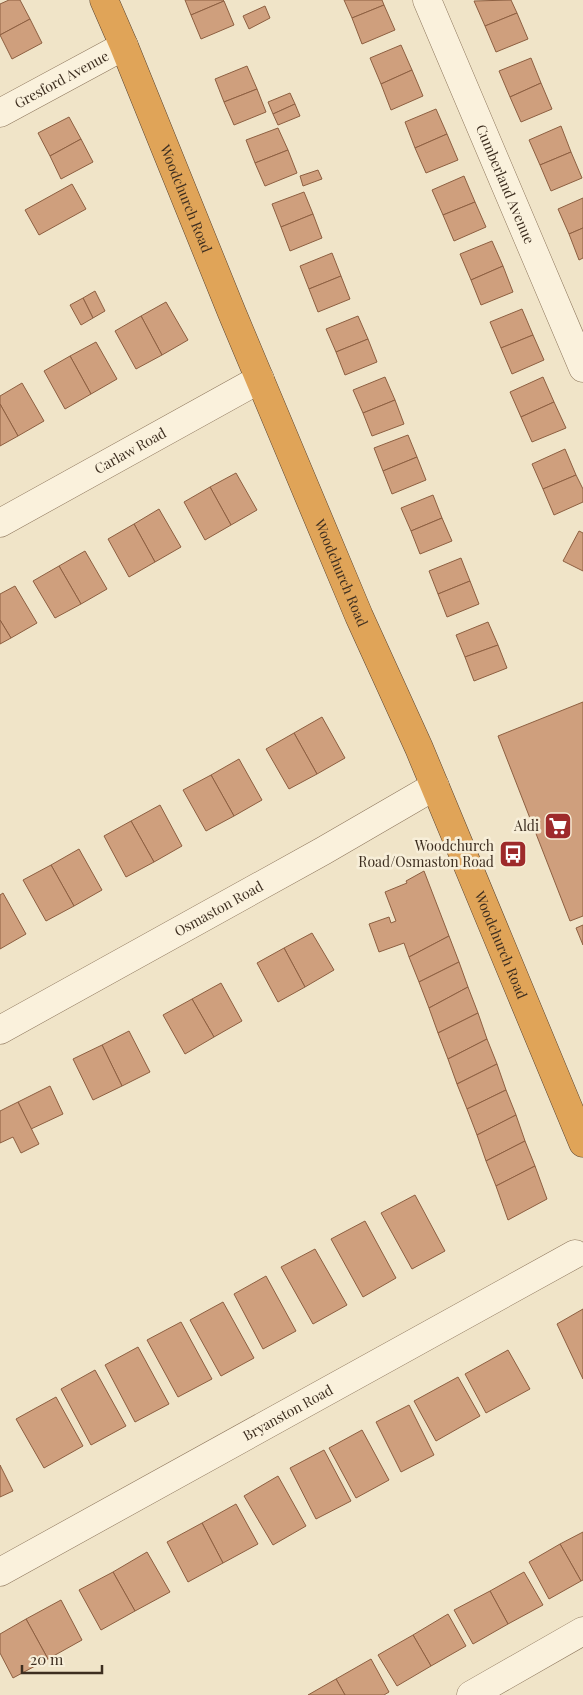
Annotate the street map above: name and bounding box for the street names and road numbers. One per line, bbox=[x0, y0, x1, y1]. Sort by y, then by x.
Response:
street label: Gresford Avenue bbox=[11, 46, 112, 113]
street label: Cumberland Avenue bbox=[472, 121, 539, 247]
street label: Woodchurch Road bbox=[156, 141, 217, 255]
street label: Carlaw Road bbox=[91, 423, 169, 478]
street label: Woodchurch Road bbox=[310, 515, 373, 629]
street label: Osmaston Road bbox=[171, 876, 266, 941]
street label: Woodchurch Road bbox=[470, 887, 532, 1001]
street label: Bryanston Road bbox=[239, 1380, 336, 1445]

